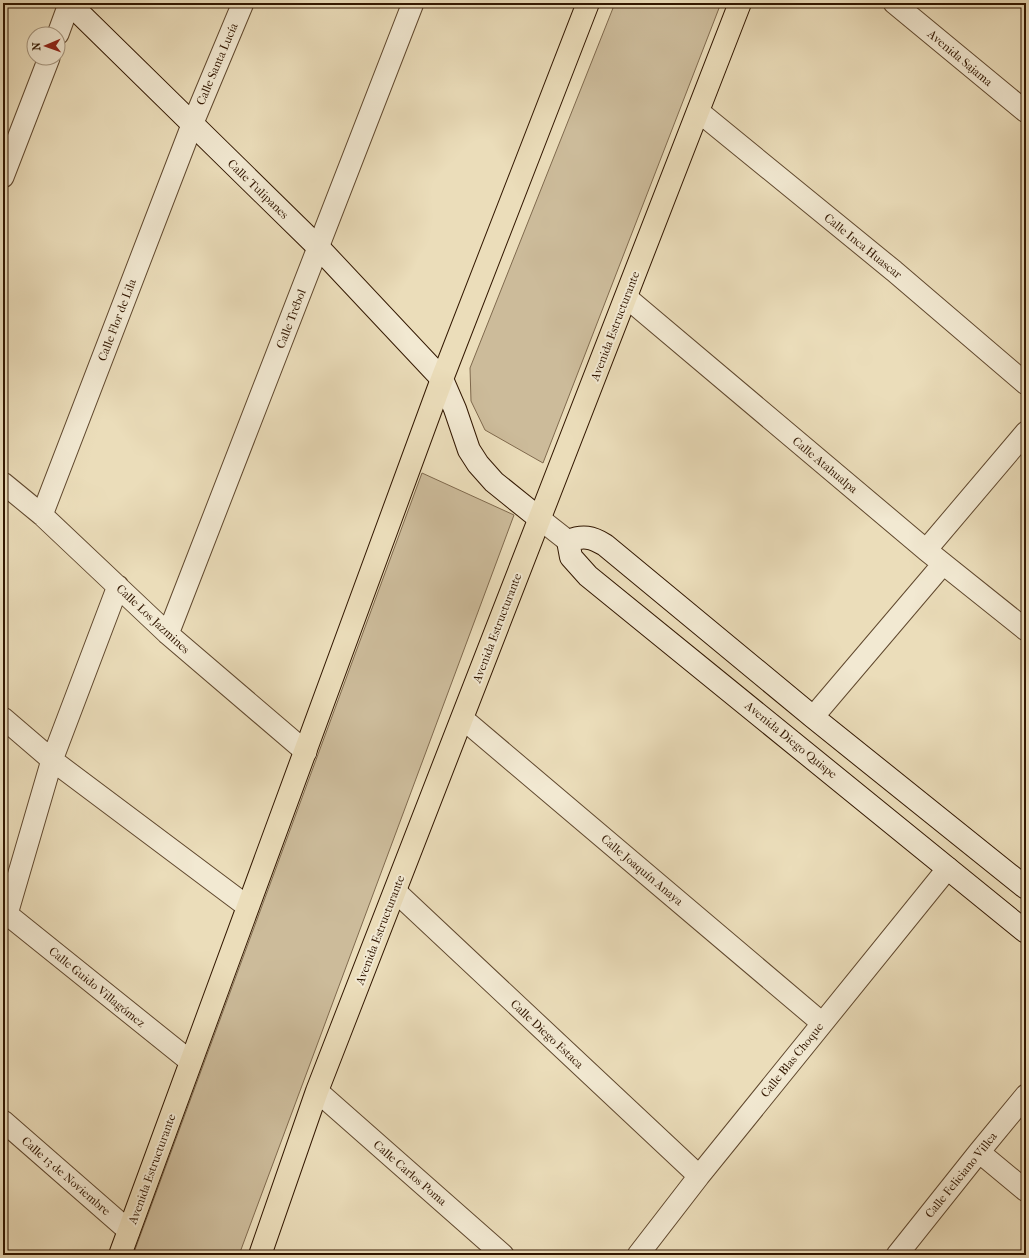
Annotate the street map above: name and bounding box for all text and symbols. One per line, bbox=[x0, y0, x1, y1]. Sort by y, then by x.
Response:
street label: Calle Santa Lucía bbox=[193, 20, 241, 107]
north arrow bbox=[26, 26, 66, 66]
street label: Avenida Sajama bbox=[924, 26, 996, 89]
text: N bbox=[30, 41, 43, 51]
street label: Calle Tulipanes bbox=[225, 156, 292, 222]
street label: Calle Inca Huascar bbox=[821, 210, 905, 282]
street label: Avenida Estructurante bbox=[587, 269, 642, 384]
street label: Calle Flor de Lila bbox=[95, 277, 139, 363]
street label: Calle Trébol bbox=[273, 287, 309, 351]
street label: Calle Atahualpa bbox=[790, 434, 861, 497]
street label: Avenida Estructurante bbox=[469, 571, 524, 686]
street label: Calle Los Jazmines bbox=[113, 581, 193, 657]
street label: Avenida Diego Quispe bbox=[741, 698, 840, 781]
street label: Calle Joaquín Anaya bbox=[598, 832, 686, 909]
street label: Avenida Estructurante bbox=[352, 873, 407, 988]
street label: Calle Guido Villagómez bbox=[46, 944, 148, 1031]
street label: Calle Diego Estaca bbox=[508, 997, 587, 1072]
street label: Calle Blas Choque bbox=[758, 1020, 826, 1100]
street label: Avenida Estructurante bbox=[125, 1112, 178, 1227]
street label: Calle Feliciano Villca bbox=[922, 1129, 1000, 1221]
street label: Calle 13 de Noviembre bbox=[19, 1134, 113, 1218]
street label: Calle Carlos Poma bbox=[371, 1137, 450, 1209]

